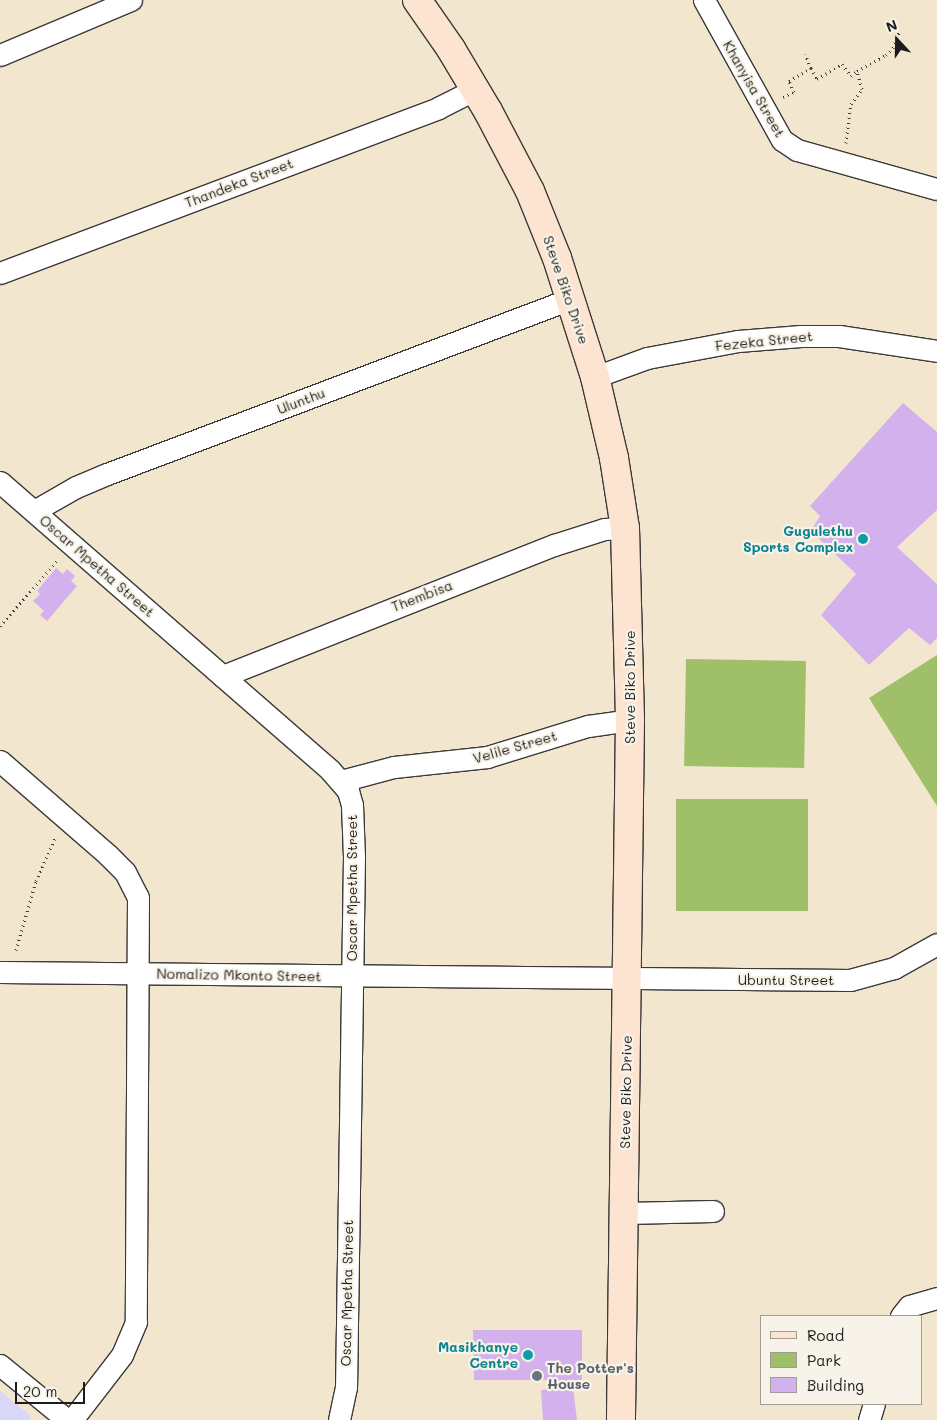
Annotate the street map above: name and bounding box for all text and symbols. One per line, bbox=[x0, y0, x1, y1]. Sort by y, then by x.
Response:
north arrow bbox=[872, 15, 922, 65]
text: N bbox=[883, 15, 900, 36]
street label: Khanyisa Street bbox=[719, 38, 789, 140]
street label: Thandeka Street bbox=[182, 155, 296, 211]
street label: Steve Biko Drive bbox=[540, 234, 592, 346]
street label: Fezeka Street bbox=[714, 328, 814, 354]
street label: Ulunthu bbox=[275, 384, 327, 418]
street label: Oscar Mpetha Street bbox=[36, 512, 158, 620]
place label: Gugulethu Sports Complex bbox=[743, 523, 853, 556]
marker: Gugulethu Sports Complex bbox=[857, 533, 869, 545]
street label: Thembisa bbox=[389, 577, 455, 615]
street label: Steve Biko Drive bbox=[622, 630, 638, 744]
street label: Velile Street bbox=[471, 727, 559, 767]
street label: Oscar Mpetha Street bbox=[344, 815, 360, 961]
street label: Nomalizo Mkonto Street bbox=[156, 965, 322, 985]
street label: Ubuntu Street bbox=[738, 972, 834, 988]
street label: Steve Biko Drive bbox=[617, 1035, 635, 1149]
street label: Oscar Mpetha Street bbox=[337, 1220, 357, 1366]
legend bbox=[760, 1315, 922, 1405]
text: Road bbox=[807, 1325, 844, 1345]
place label: Masikhanye Centre bbox=[438, 1339, 518, 1371]
marker: Masikhanye Centre bbox=[522, 1349, 534, 1361]
text: Park bbox=[807, 1350, 841, 1370]
place label: The Potter's House bbox=[547, 1360, 634, 1392]
marker: The Potter's House bbox=[531, 1370, 543, 1382]
scale bar bbox=[18, 1372, 88, 1404]
text: Building bbox=[807, 1375, 864, 1395]
text: 20 m bbox=[23, 1381, 57, 1401]

